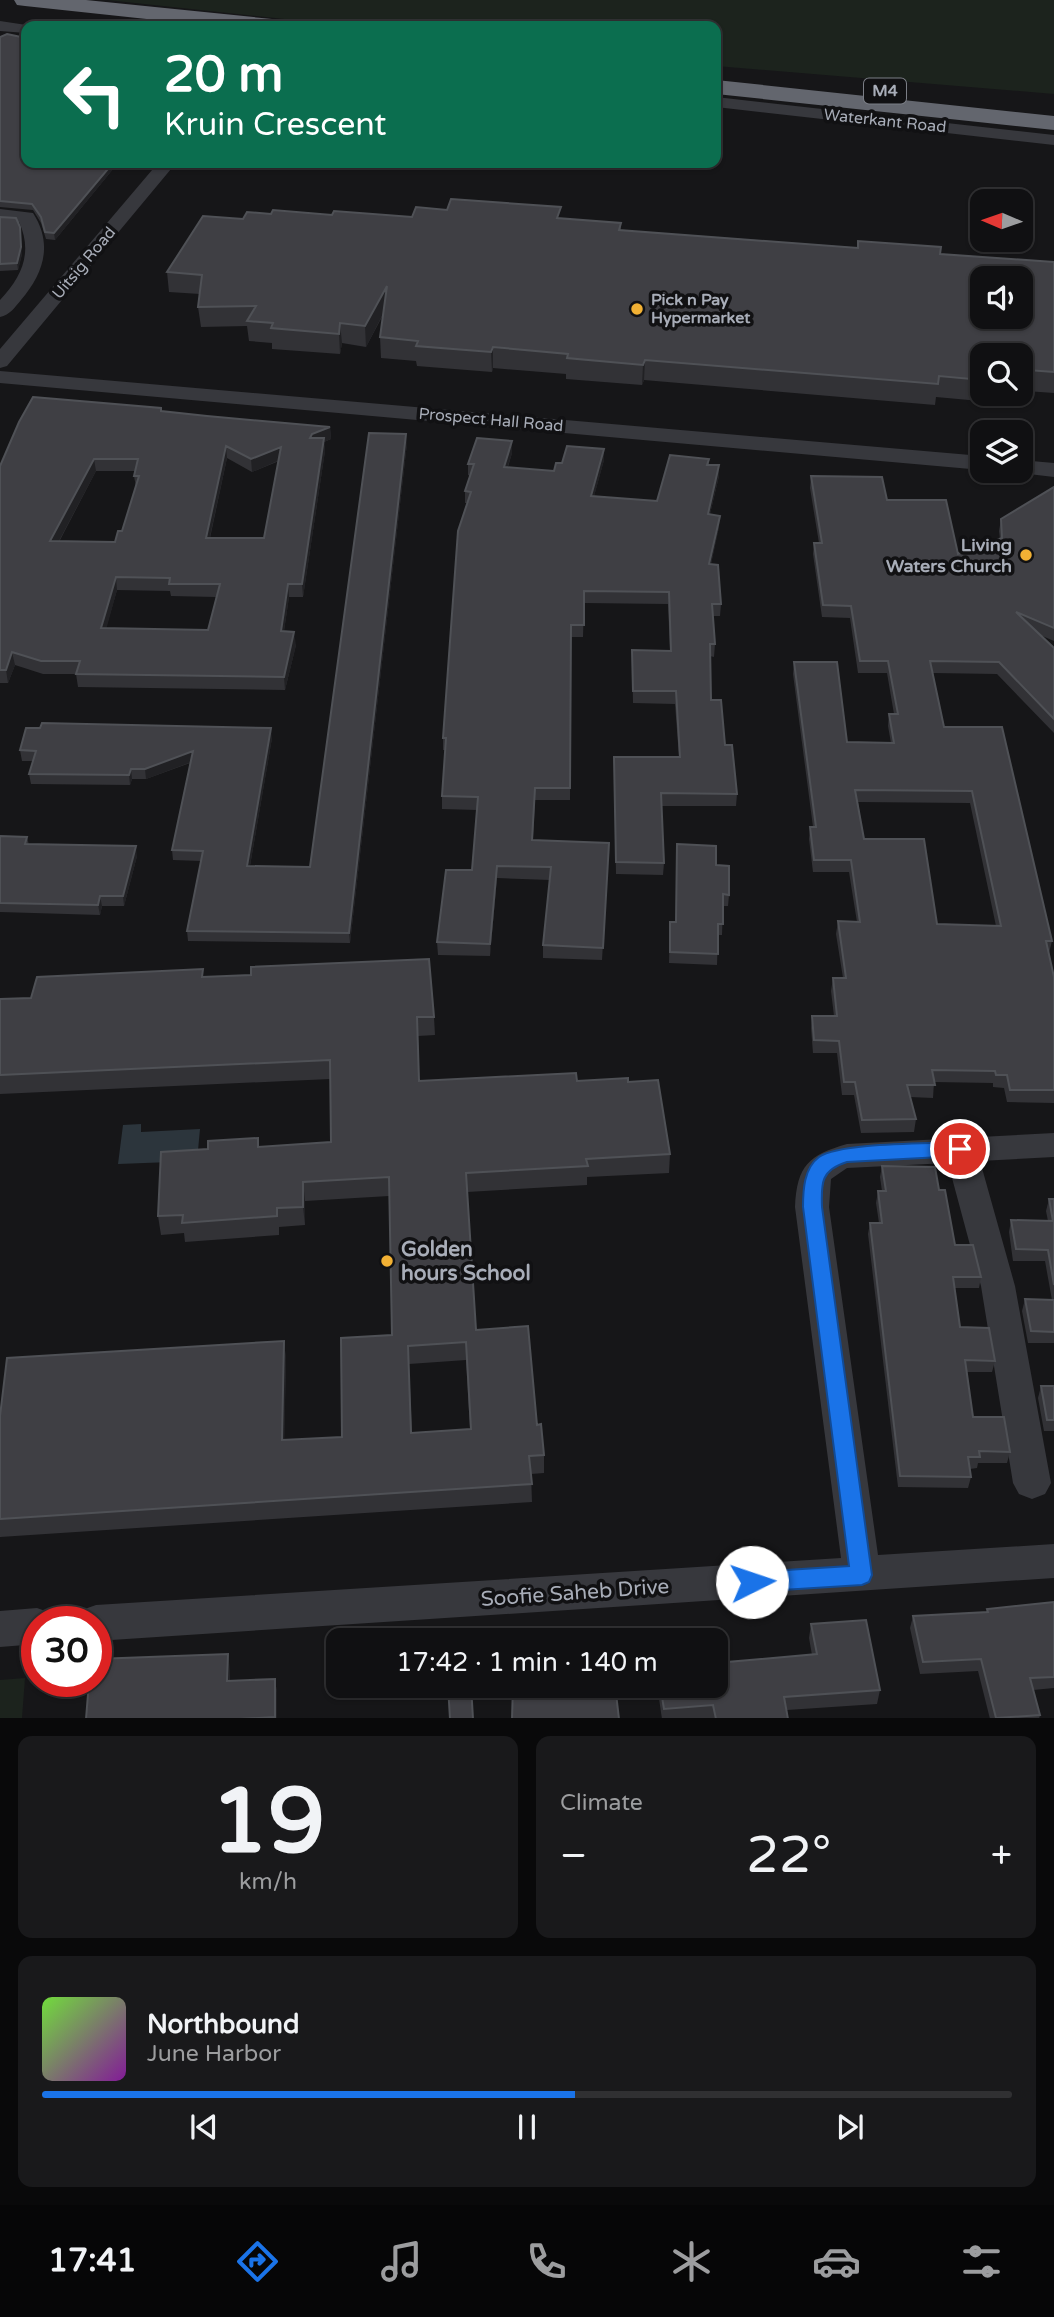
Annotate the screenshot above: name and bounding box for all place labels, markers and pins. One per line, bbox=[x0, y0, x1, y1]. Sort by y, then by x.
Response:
place label: Pick n Pay Hypermarket bbox=[651, 290, 751, 328]
marker: Pick n Pay Hypermarket bbox=[629, 301, 645, 317]
place label: Living Waters Church bbox=[886, 534, 1012, 577]
marker: Living Waters Church bbox=[1018, 547, 1034, 563]
pin bbox=[930, 1119, 990, 1179]
place label: Golden hours School bbox=[401, 1237, 531, 1286]
marker: Golden hours School bbox=[379, 1253, 395, 1269]

